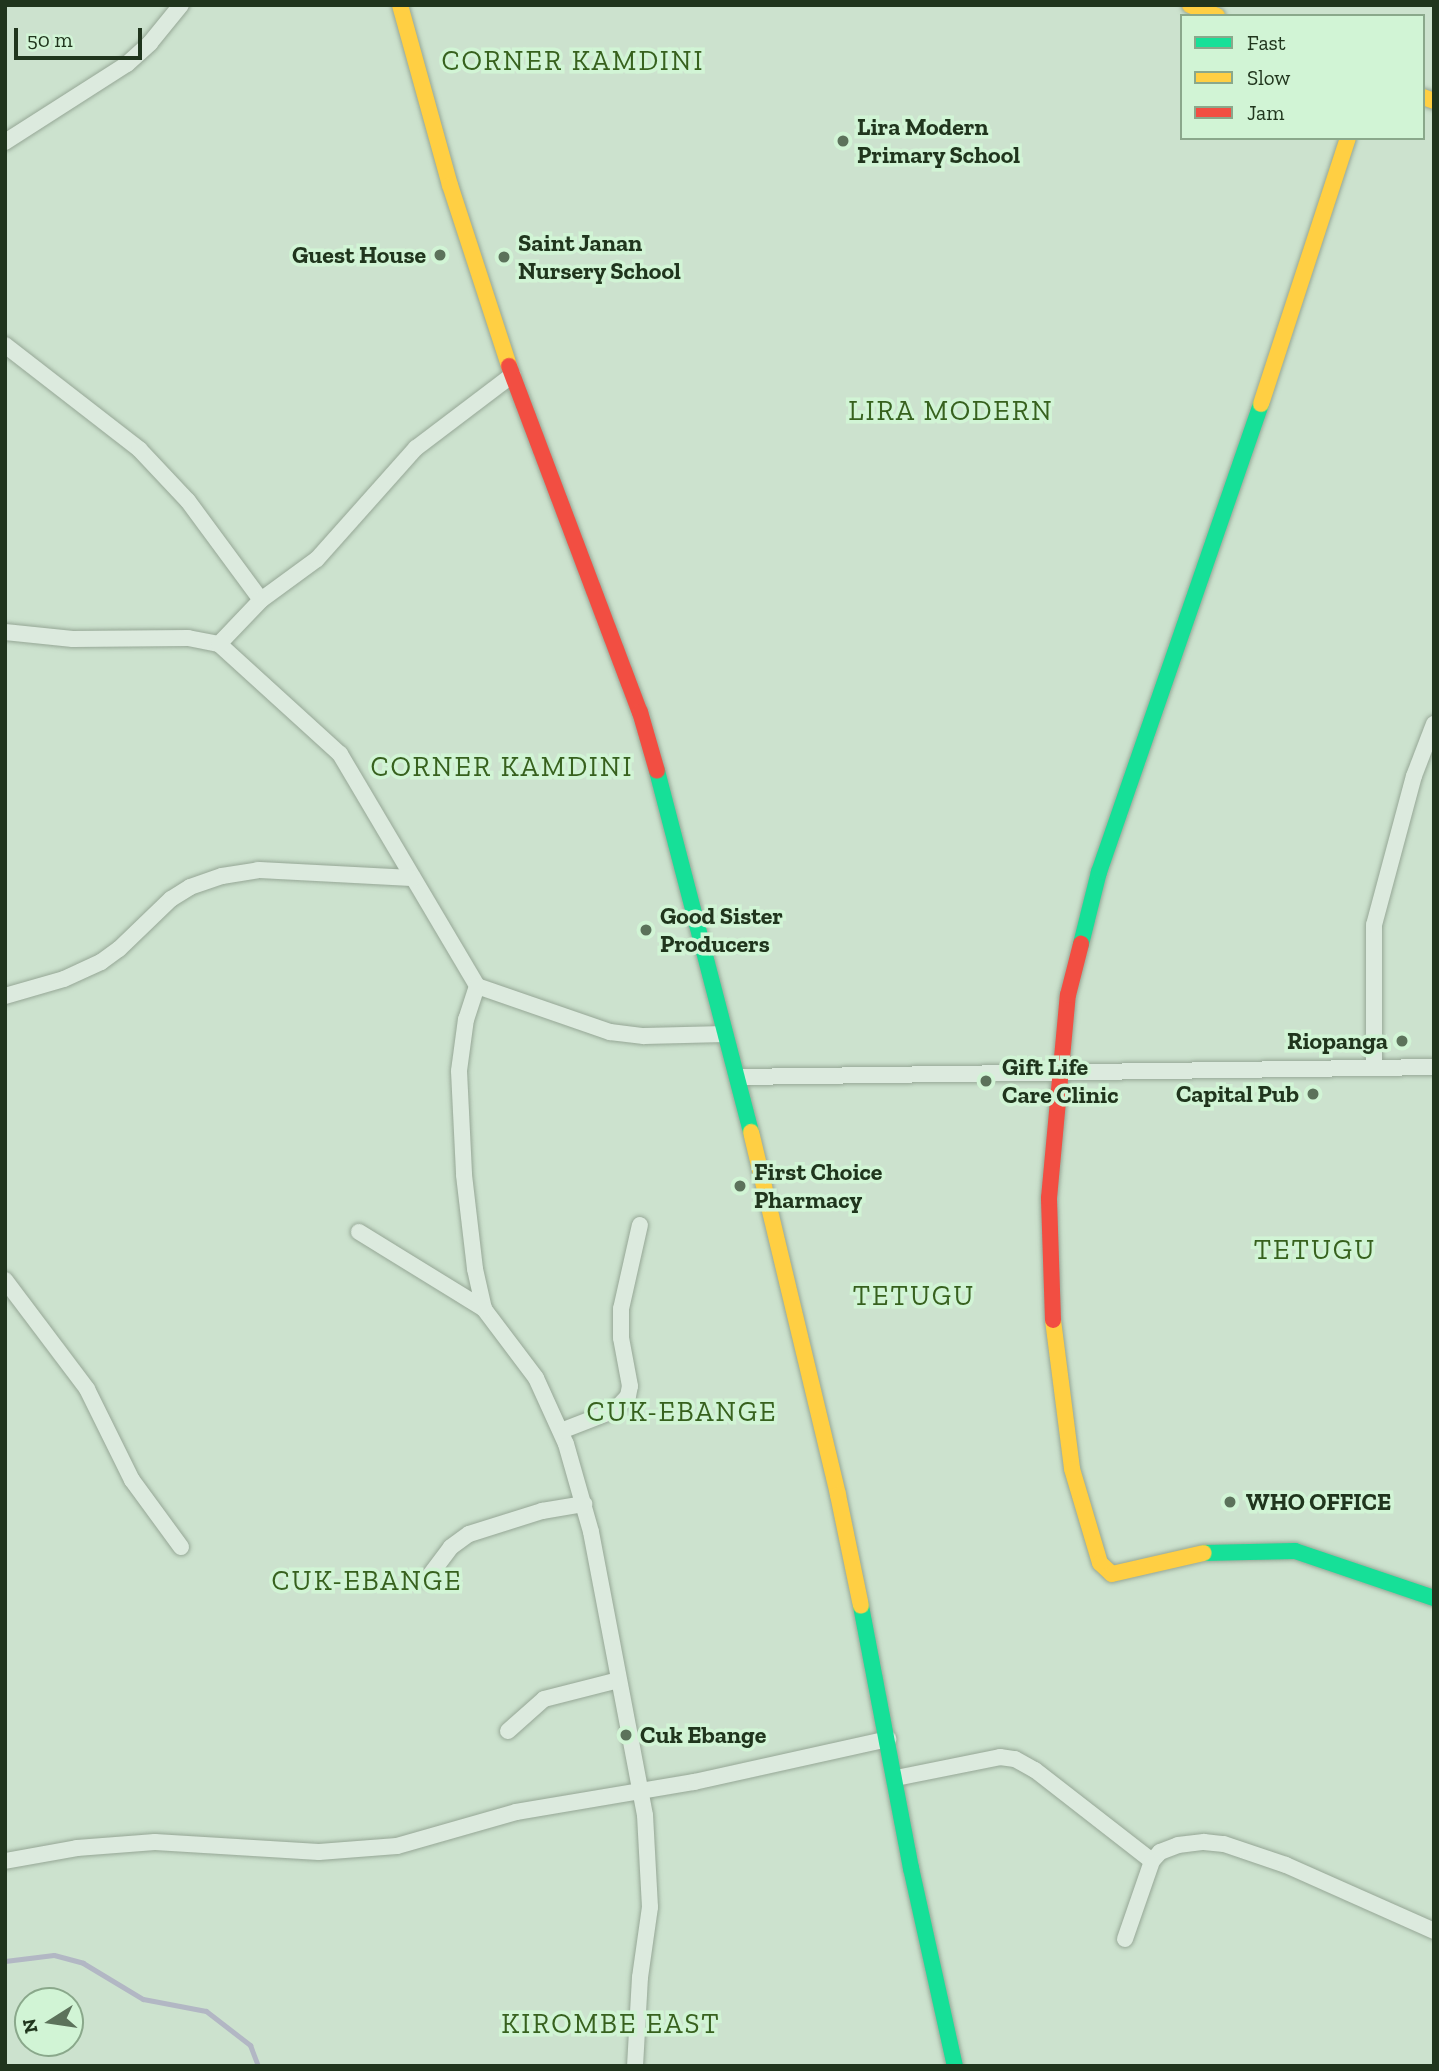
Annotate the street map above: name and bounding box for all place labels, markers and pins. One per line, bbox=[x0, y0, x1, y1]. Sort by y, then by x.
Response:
place label: Lira Modern Primary School bbox=[857, 113, 1021, 169]
marker: Lira Modern Primary School bbox=[835, 133, 851, 149]
place label: Saint Janan Nursery School bbox=[518, 229, 681, 285]
place label: Guest House bbox=[292, 241, 426, 269]
marker: Guest House bbox=[432, 247, 448, 263]
marker: Saint Janan Nursery School bbox=[496, 249, 512, 265]
place label: Good Sister Producers bbox=[660, 902, 783, 958]
marker: Good Sister Producers bbox=[638, 922, 654, 938]
place label: Riopanga bbox=[1287, 1027, 1388, 1055]
marker: Riopanga bbox=[1394, 1033, 1410, 1049]
place label: Gift Life Care Clinic bbox=[1002, 1053, 1118, 1109]
marker: Gift Life Care Clinic bbox=[976, 1071, 996, 1091]
place label: Capital Pub bbox=[1176, 1080, 1299, 1108]
marker: Capital Pub bbox=[1305, 1086, 1321, 1102]
place label: First Choice Pharmacy bbox=[754, 1158, 882, 1214]
marker: First Choice Pharmacy bbox=[732, 1178, 748, 1194]
place label: WHO OFFICE bbox=[1246, 1488, 1391, 1516]
marker: WHO OFFICE bbox=[1220, 1492, 1240, 1512]
place label: Cuk Ebange bbox=[640, 1721, 766, 1749]
marker: Cuk Ebange bbox=[618, 1727, 634, 1743]

